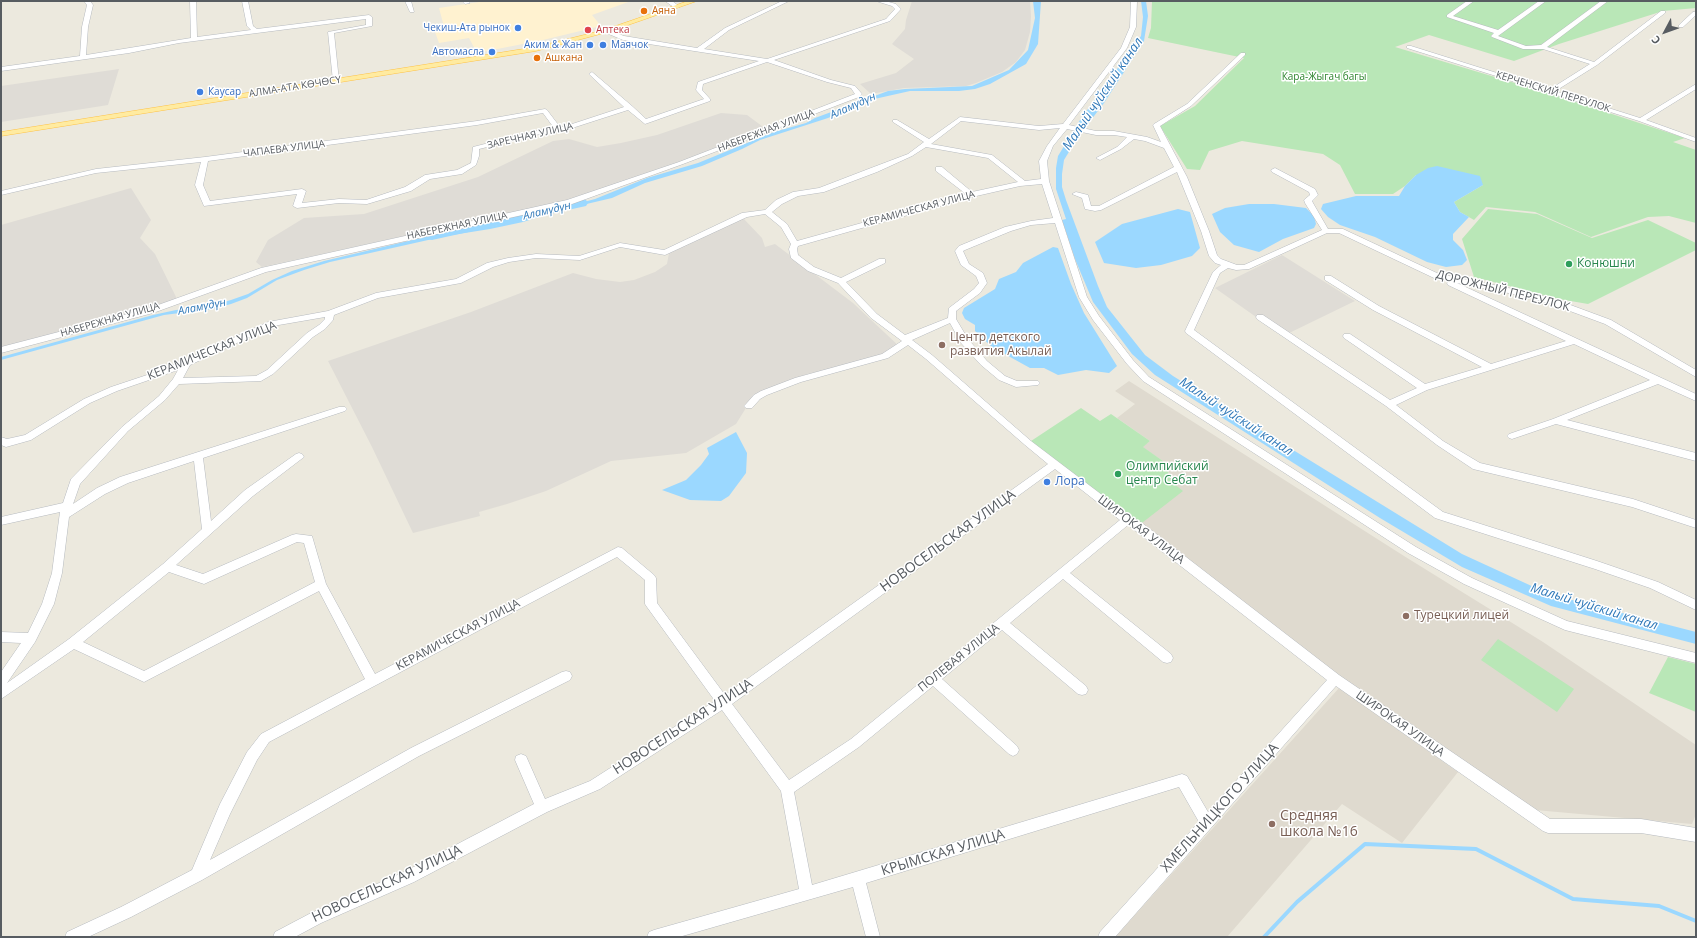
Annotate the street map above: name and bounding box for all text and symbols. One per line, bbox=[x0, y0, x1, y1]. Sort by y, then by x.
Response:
place label: Аяна bbox=[652, 5, 676, 17]
marker: Аяна bbox=[639, 6, 649, 16]
north arrow bbox=[1645, 12, 1685, 52]
place label: Чекиш-Ата рынок bbox=[423, 22, 510, 34]
marker: Чекиш-Ата рынок bbox=[513, 23, 523, 33]
place label: Аптека bbox=[596, 24, 630, 36]
marker: Аптека bbox=[583, 25, 593, 35]
text: С bbox=[1648, 33, 1664, 48]
water label: Малый чуйский канал bbox=[1060, 35, 1146, 153]
place label: Аким & Жан bbox=[524, 39, 582, 51]
place label: Маячок bbox=[611, 39, 648, 51]
marker: Аким & Жан bbox=[585, 40, 595, 50]
marker: Маячок bbox=[598, 40, 608, 50]
place label: Автомасла bbox=[432, 46, 484, 58]
marker: Автомасла bbox=[487, 47, 497, 57]
place label: Ашкана bbox=[545, 52, 583, 64]
marker: Ашкана bbox=[532, 53, 542, 63]
street label: КЕРЧЕНСКИЙ ПЕРЕУЛОК bbox=[1494, 69, 1612, 115]
park label: Кара-Жыгач багы bbox=[1282, 71, 1366, 83]
street label: АЛМА-АТА КӨЧӨСҮ bbox=[248, 74, 342, 100]
place label: Каусар bbox=[208, 86, 241, 98]
marker: Каусар bbox=[195, 87, 205, 97]
water label: Аламүдүн bbox=[828, 90, 878, 122]
street label: НАБЕРЕЖНАЯ УЛИЦА bbox=[716, 107, 816, 155]
street label: ЗАРЕЧНАЯ УЛИЦА bbox=[486, 120, 574, 152]
street label: ЧАПАЕВА УЛИЦА bbox=[242, 138, 326, 160]
street label: КЕРАМИЧЕСКАЯ УЛИЦА bbox=[862, 188, 976, 230]
water label: Аламүдүн bbox=[522, 199, 572, 223]
street label: НАБЕРЕЖНАЯ УЛИЦА bbox=[406, 209, 508, 243]
place label: Конюшни bbox=[1577, 257, 1635, 271]
marker: Конюшни bbox=[1564, 259, 1574, 269]
street label: ДОРОЖНЫЙ ПЕРЕУЛОК bbox=[1435, 267, 1571, 315]
water label: Аламүдүн bbox=[177, 296, 227, 318]
street label: НАБЕРЕЖНАЯ УЛИЦА bbox=[59, 300, 161, 340]
street label: КЕРАМИЧЕСКАЯ УЛИЦА bbox=[145, 318, 279, 384]
place label: Центр детского развития Акылай bbox=[950, 331, 1052, 359]
marker: Центр детского развития Акылай bbox=[937, 340, 947, 350]
water label: Малый чуйский канал bbox=[1176, 374, 1296, 460]
place label: Олимпийский центр Себат bbox=[1126, 460, 1209, 488]
marker: Олимпийский центр Себат bbox=[1113, 469, 1123, 479]
place label: Лора bbox=[1055, 475, 1085, 489]
marker: Лора bbox=[1042, 477, 1052, 487]
street label: НОВОСЕЛЬСКАЯ УЛИЦА bbox=[877, 486, 1019, 596]
street label: ШИРОКАЯ УЛИЦА bbox=[1095, 493, 1187, 567]
water label: Малый чуйский канал bbox=[1528, 580, 1660, 634]
street label: КЕРАМИЧЕСКАЯ УЛИЦА bbox=[394, 596, 522, 674]
place label: Турецкий лицей bbox=[1414, 609, 1509, 623]
marker: Турецкий лицей bbox=[1401, 611, 1411, 621]
street label: ПОЛЕВАЯ УЛИЦА bbox=[915, 621, 1003, 695]
street label: НОВОСЕЛЬСКАЯ УЛИЦА bbox=[610, 675, 756, 779]
street label: ШИРОКАЯ УЛИЦА bbox=[1353, 688, 1447, 760]
street label: ХМЕЛЬНИЦКОГО УЛИЦА bbox=[1158, 740, 1282, 876]
place label: Средняя школа №16 bbox=[1280, 808, 1358, 840]
marker: Средняя школа №16 bbox=[1267, 819, 1277, 829]
street label: КРЫМСКАЯ УЛИЦА bbox=[879, 826, 1007, 880]
street label: НОВОСЕЛЬСКАЯ УЛИЦА bbox=[309, 842, 465, 926]

